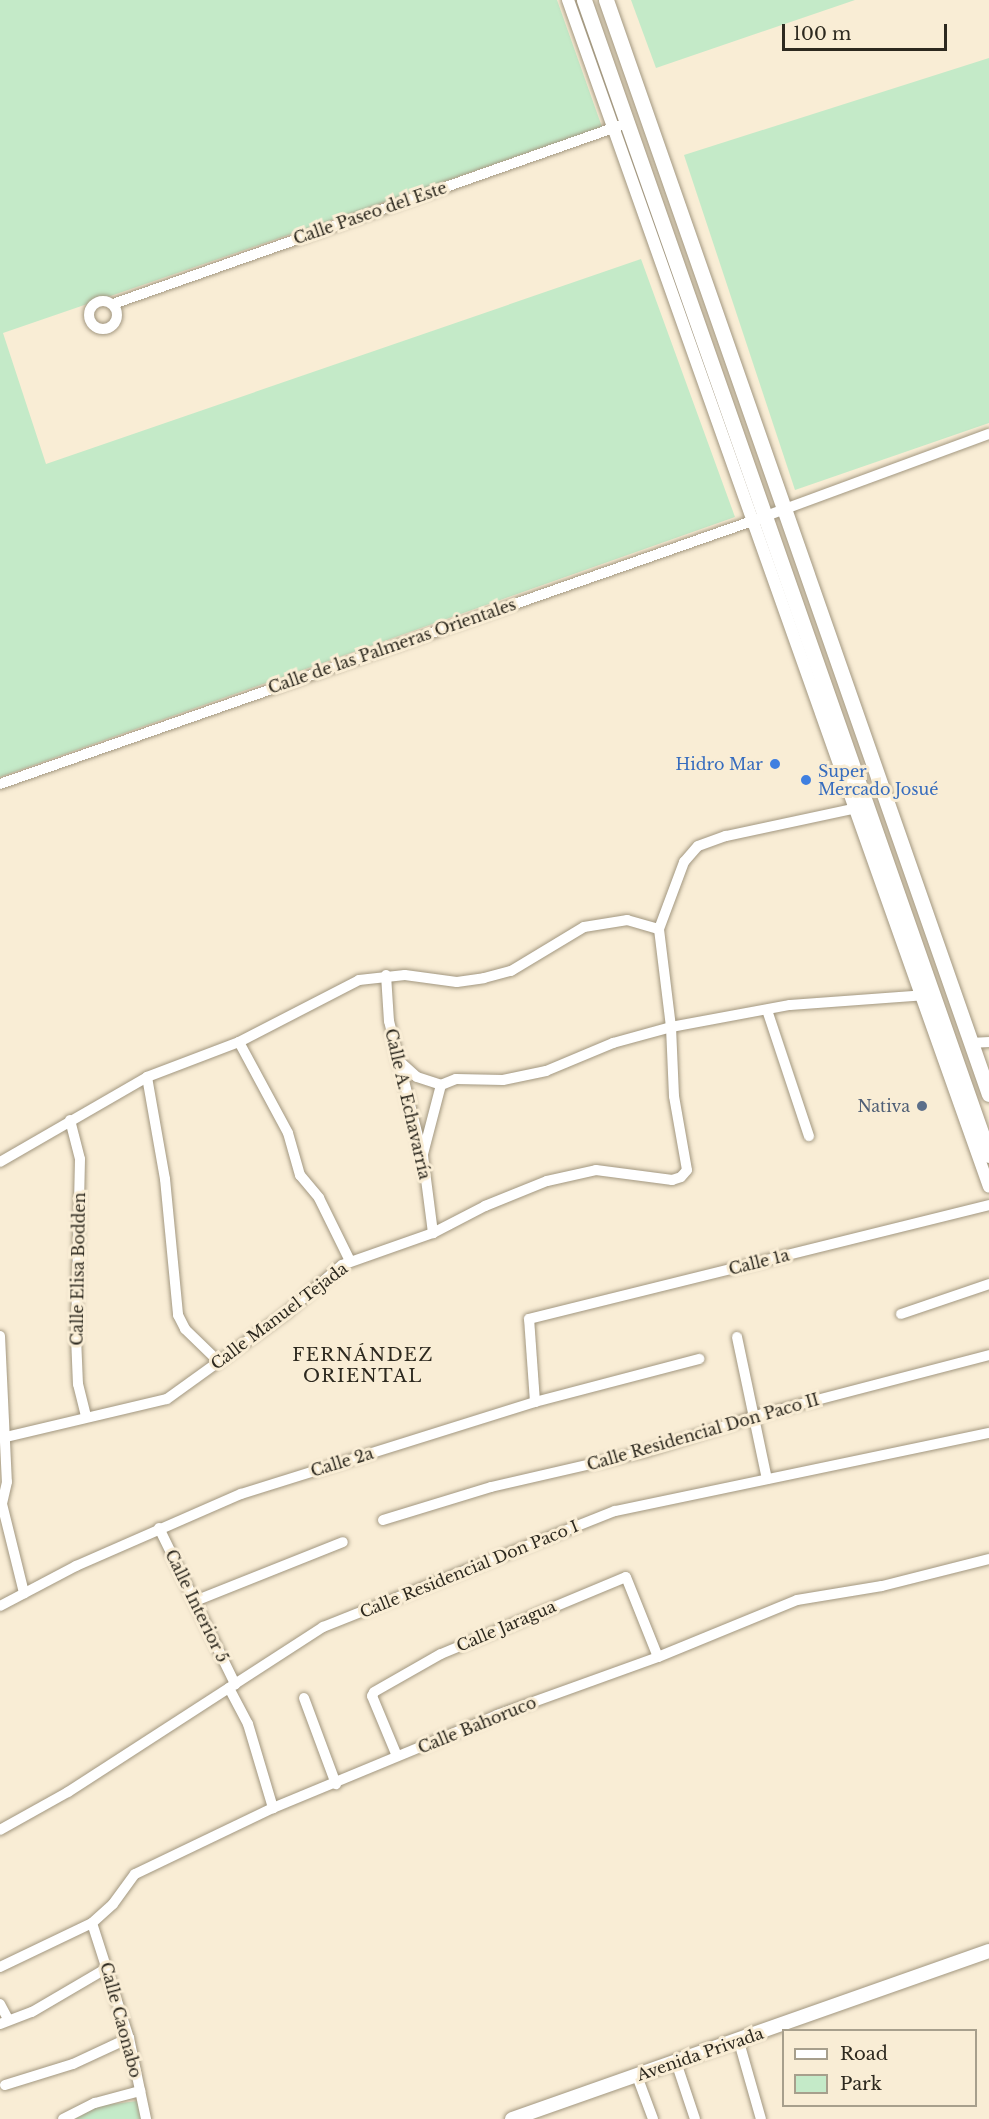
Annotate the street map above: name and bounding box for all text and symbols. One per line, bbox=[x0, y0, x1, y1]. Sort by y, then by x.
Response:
scale bar bbox=[785, 12, 950, 50]
text: 100 m bbox=[793, 23, 851, 45]
street label: Calle Paseo del Este bbox=[291, 178, 449, 248]
street label: Calle de las Palmeras Orientales bbox=[266, 594, 518, 698]
place label: Hidro Mar bbox=[675, 754, 763, 774]
marker: Hidro Mar bbox=[768, 757, 782, 771]
place label: Super Mercado Josué bbox=[818, 761, 938, 799]
marker: Super Mercado Josué bbox=[799, 773, 813, 787]
street label: Calle A. Echavarría bbox=[381, 1026, 435, 1182]
place label: Nativa bbox=[857, 1096, 910, 1116]
marker: Nativa bbox=[915, 1099, 929, 1113]
street label: Calle Elisa Bodden bbox=[67, 1192, 89, 1346]
street label: Calle 1a bbox=[727, 1245, 791, 1279]
street label: Calle Manuel Tejada bbox=[207, 1258, 351, 1374]
district label: FERNÁNDEZ ORIENTAL bbox=[292, 1345, 434, 1388]
street label: Calle Residencial Don Paco II bbox=[585, 1390, 821, 1474]
street label: Calle 2a bbox=[308, 1443, 376, 1481]
street label: Calle Residencial Don Paco I bbox=[357, 1516, 581, 1622]
street label: Calle Interior 5 bbox=[161, 1546, 233, 1666]
street label: Calle Jaragua bbox=[453, 1596, 559, 1656]
street label: Calle Bahoruco bbox=[415, 1693, 539, 1757]
street label: Calle Caonabo bbox=[96, 1960, 146, 2080]
street label: Avenida Privada bbox=[634, 2023, 766, 2085]
legend bbox=[782, 2029, 977, 2107]
text: Road bbox=[840, 2043, 888, 2065]
text: Park bbox=[840, 2073, 882, 2095]

